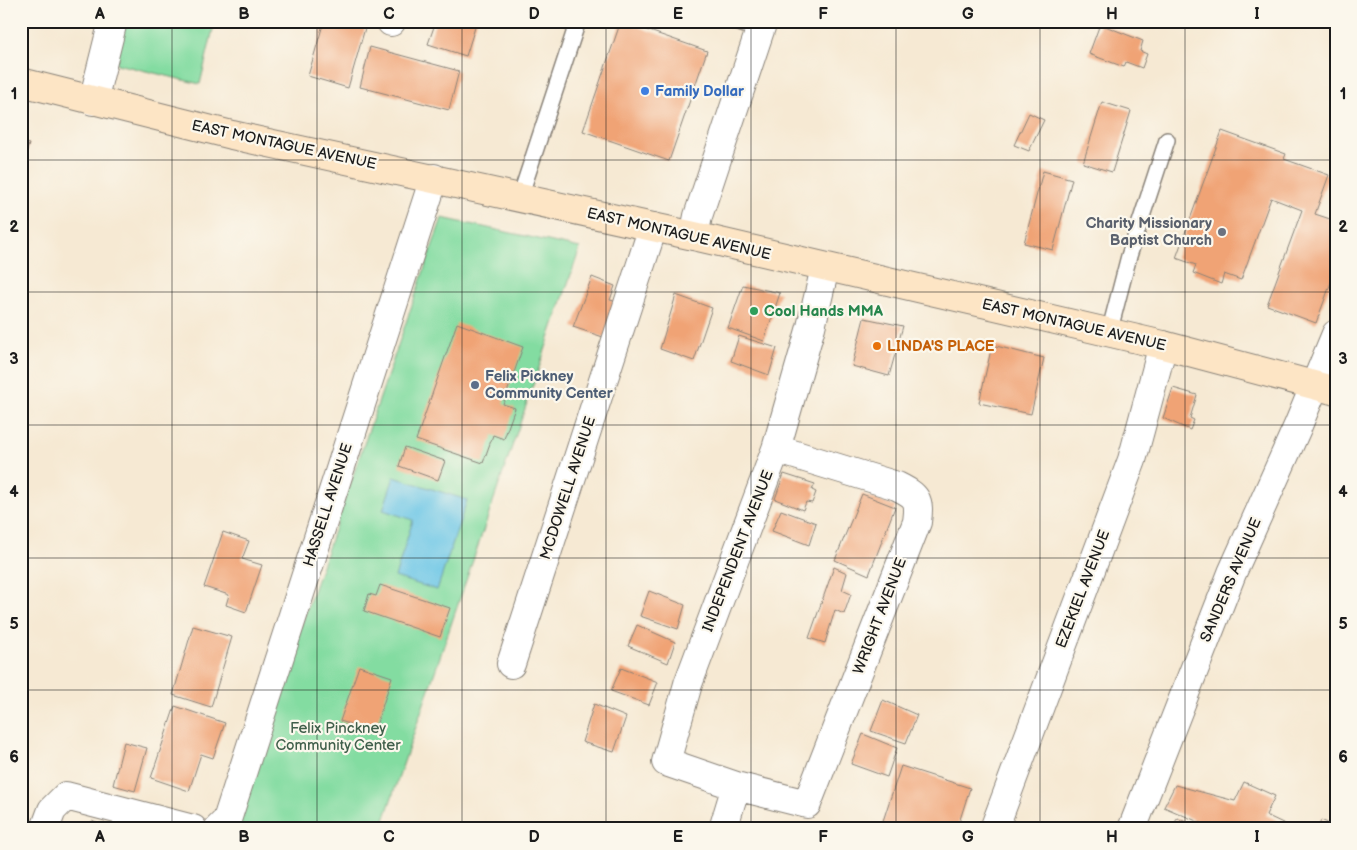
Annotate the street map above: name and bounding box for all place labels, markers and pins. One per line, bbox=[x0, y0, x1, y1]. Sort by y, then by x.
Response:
place label: Family Dollar bbox=[655, 82, 745, 101]
marker: Family Dollar bbox=[639, 85, 651, 97]
place label: Charity Missionary Baptist Church bbox=[1086, 214, 1212, 250]
marker: Charity Missionary Baptist Church bbox=[1216, 226, 1228, 238]
place label: Cool Hands MMA bbox=[764, 302, 884, 321]
marker: Cool Hands MMA bbox=[748, 305, 760, 317]
place label: LINDA'S PLACE bbox=[887, 337, 995, 356]
marker: LINDA'S PLACE bbox=[871, 340, 883, 352]
place label: Felix Pickney Community Center bbox=[485, 367, 614, 403]
marker: Felix Pickney Community Center bbox=[469, 379, 481, 391]

